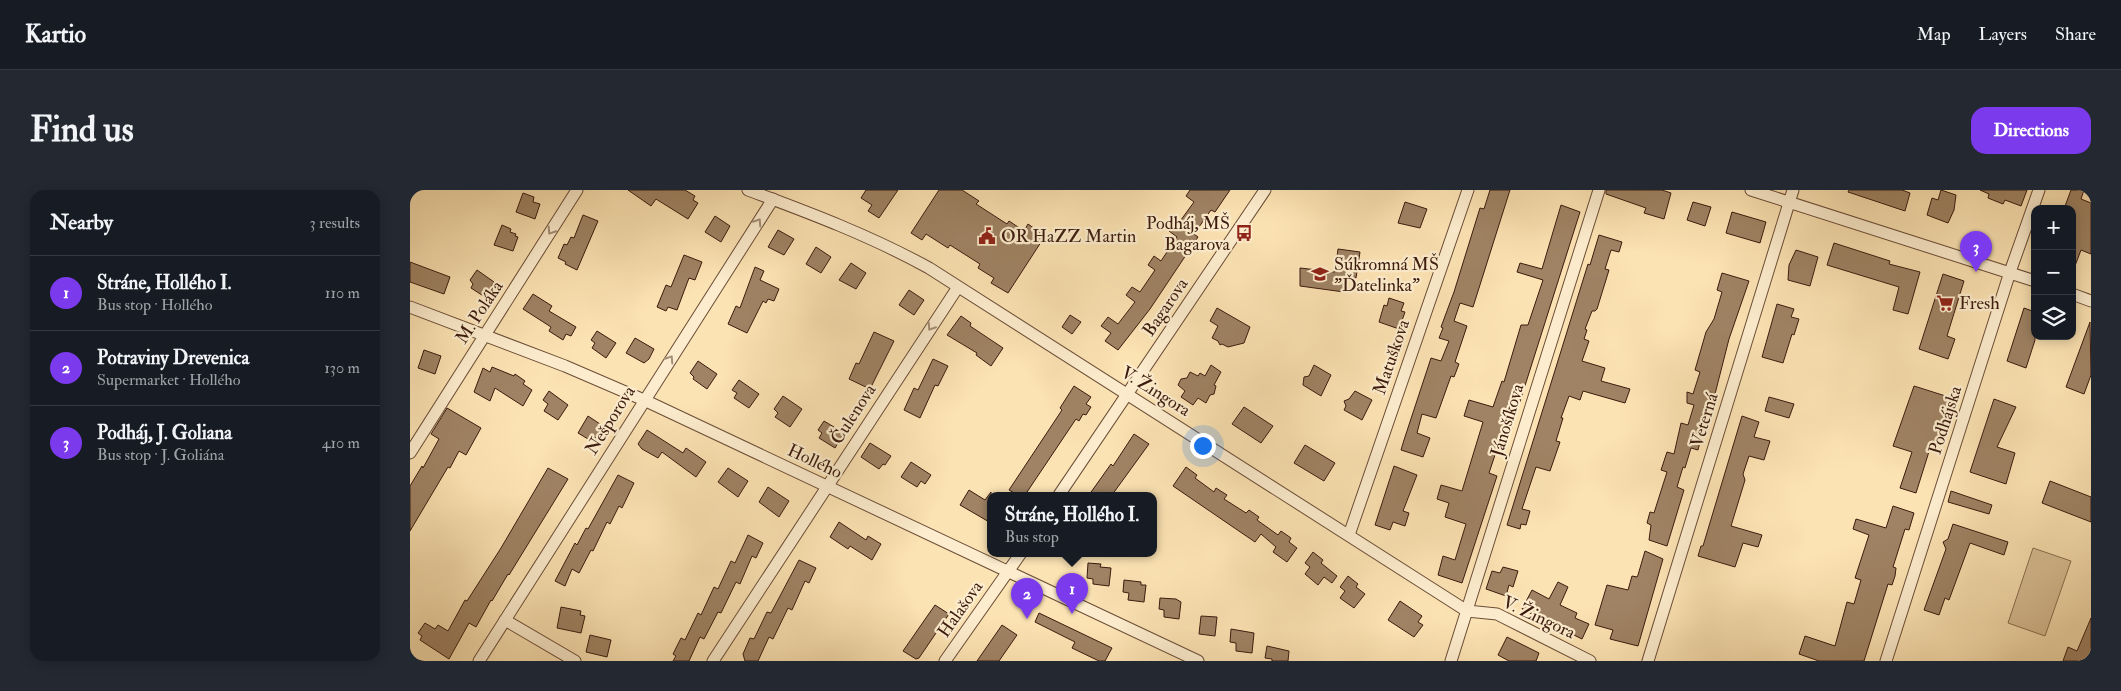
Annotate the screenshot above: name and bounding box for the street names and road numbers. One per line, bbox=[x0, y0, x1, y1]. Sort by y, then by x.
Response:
street label: Bagarova bbox=[1138, 273, 1194, 341]
street label: M. Poláka bbox=[450, 276, 509, 348]
street label: Matuškova bbox=[1368, 316, 1415, 398]
street label: V. Žingora bbox=[1117, 360, 1196, 422]
street label: Čulenova bbox=[825, 379, 882, 449]
street label: Jánošíkova bbox=[1485, 380, 1530, 460]
street label: Nešporova bbox=[580, 381, 641, 459]
street label: Podhájska bbox=[1924, 382, 1968, 457]
street label: Veterná bbox=[1685, 390, 1724, 450]
street label: Hollého bbox=[784, 439, 846, 484]
street label: Halašova bbox=[933, 576, 989, 642]
street label: V. Žingora bbox=[1499, 590, 1580, 645]

